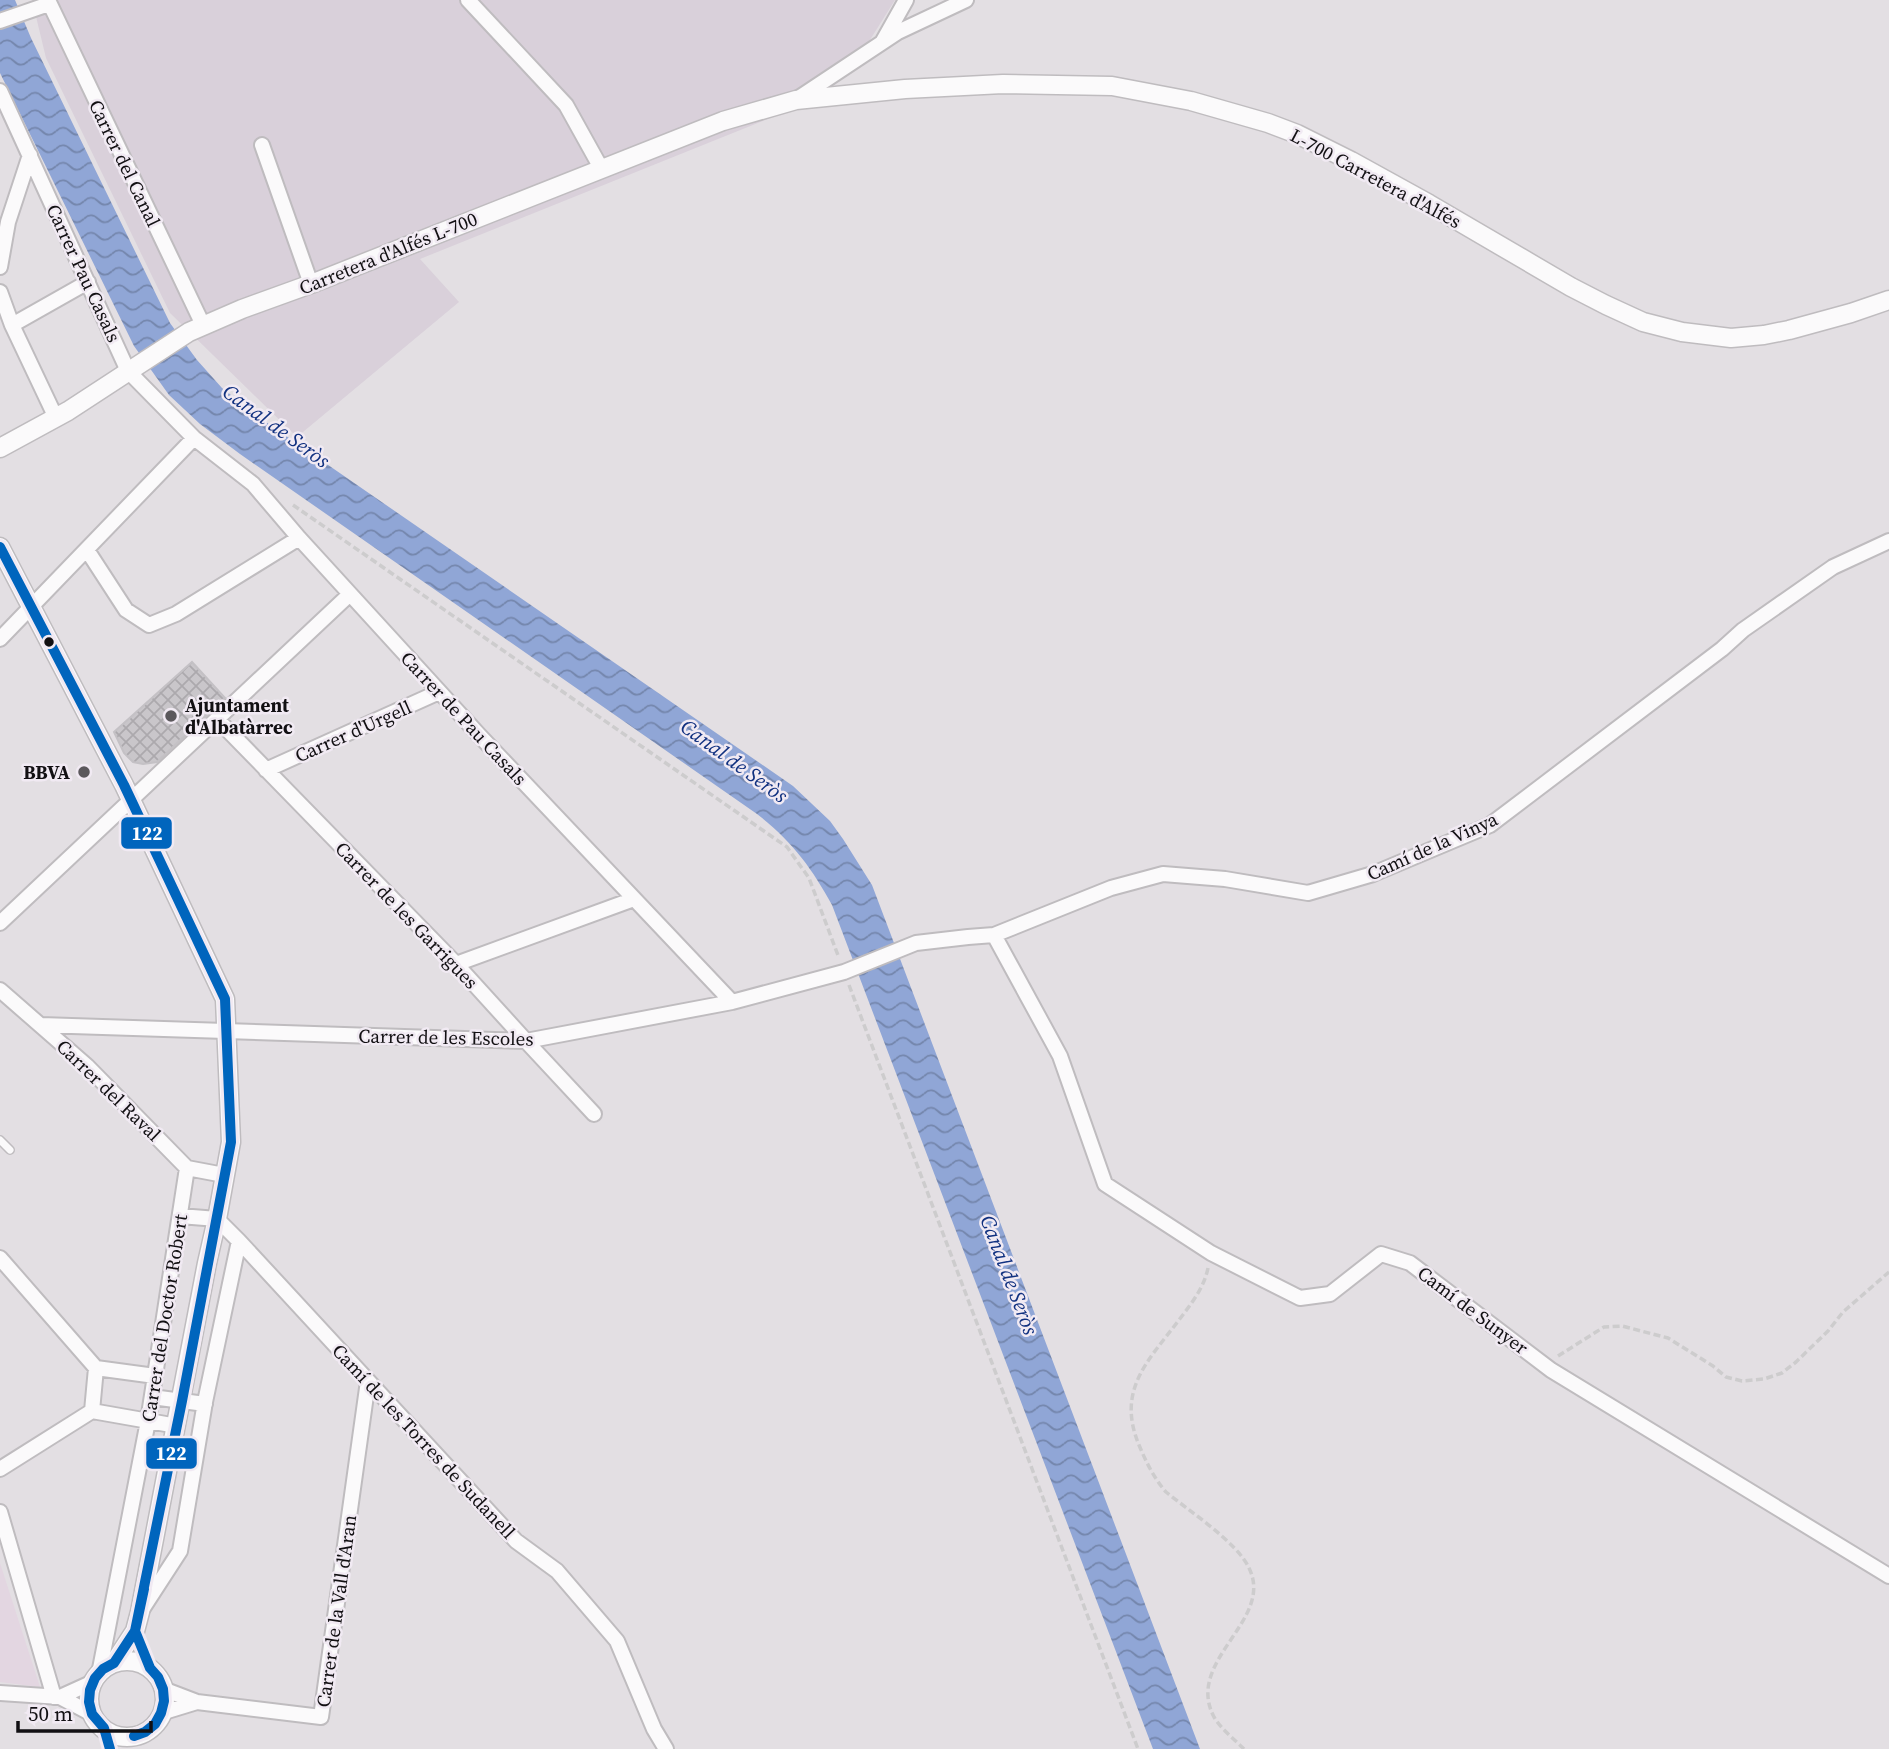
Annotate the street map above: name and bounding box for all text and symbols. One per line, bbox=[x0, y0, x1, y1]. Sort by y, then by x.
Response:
street label: Carrer del Canal bbox=[83, 95, 167, 231]
street label: L-700 Carretera d'Alfés bbox=[1286, 122, 1466, 234]
street label: Carrer Pau Casals bbox=[41, 200, 127, 346]
street label: Carretera d'Alfés L-700 bbox=[295, 205, 481, 301]
water label: Canal de Seròs bbox=[217, 377, 336, 475]
unlabelled marker bbox=[42, 635, 56, 649]
street label: Carrer de Pau Casals bbox=[395, 645, 533, 791]
place label: Ajuntament d'Albatàrrec bbox=[185, 692, 293, 740]
street label: Carrer d'Urgell bbox=[291, 694, 416, 768]
marker: Ajuntament d'Albatàrrec bbox=[163, 708, 179, 724]
water label: Canal de Seròs bbox=[675, 712, 794, 810]
place label: BBVA bbox=[23, 759, 70, 785]
marker: BBVA bbox=[76, 764, 92, 780]
street label: Camí de la Vinya bbox=[1362, 805, 1502, 886]
line badge: 122 bbox=[120, 816, 173, 850]
text: 122 bbox=[132, 820, 162, 846]
street label: Carrer de les Garrigues bbox=[330, 836, 484, 994]
street label: Carrer de les Escoles bbox=[358, 1022, 534, 1052]
street label: Carrer del Raval bbox=[51, 1033, 167, 1147]
water label: Canal de Seròs bbox=[973, 1211, 1046, 1339]
street label: Carrer del Doctor Robert bbox=[135, 1212, 193, 1424]
street label: Camí de Sunyer bbox=[1412, 1260, 1534, 1360]
street label: Camí de les Torres de Sudanell bbox=[327, 1338, 522, 1544]
line badge: 122 bbox=[145, 1437, 198, 1470]
text: 122 bbox=[156, 1440, 186, 1466]
street label: Carrer de la Vall d'Aran bbox=[310, 1513, 362, 1709]
scale bar bbox=[18, 1690, 150, 1734]
text: 50 m bbox=[28, 1699, 73, 1728]

